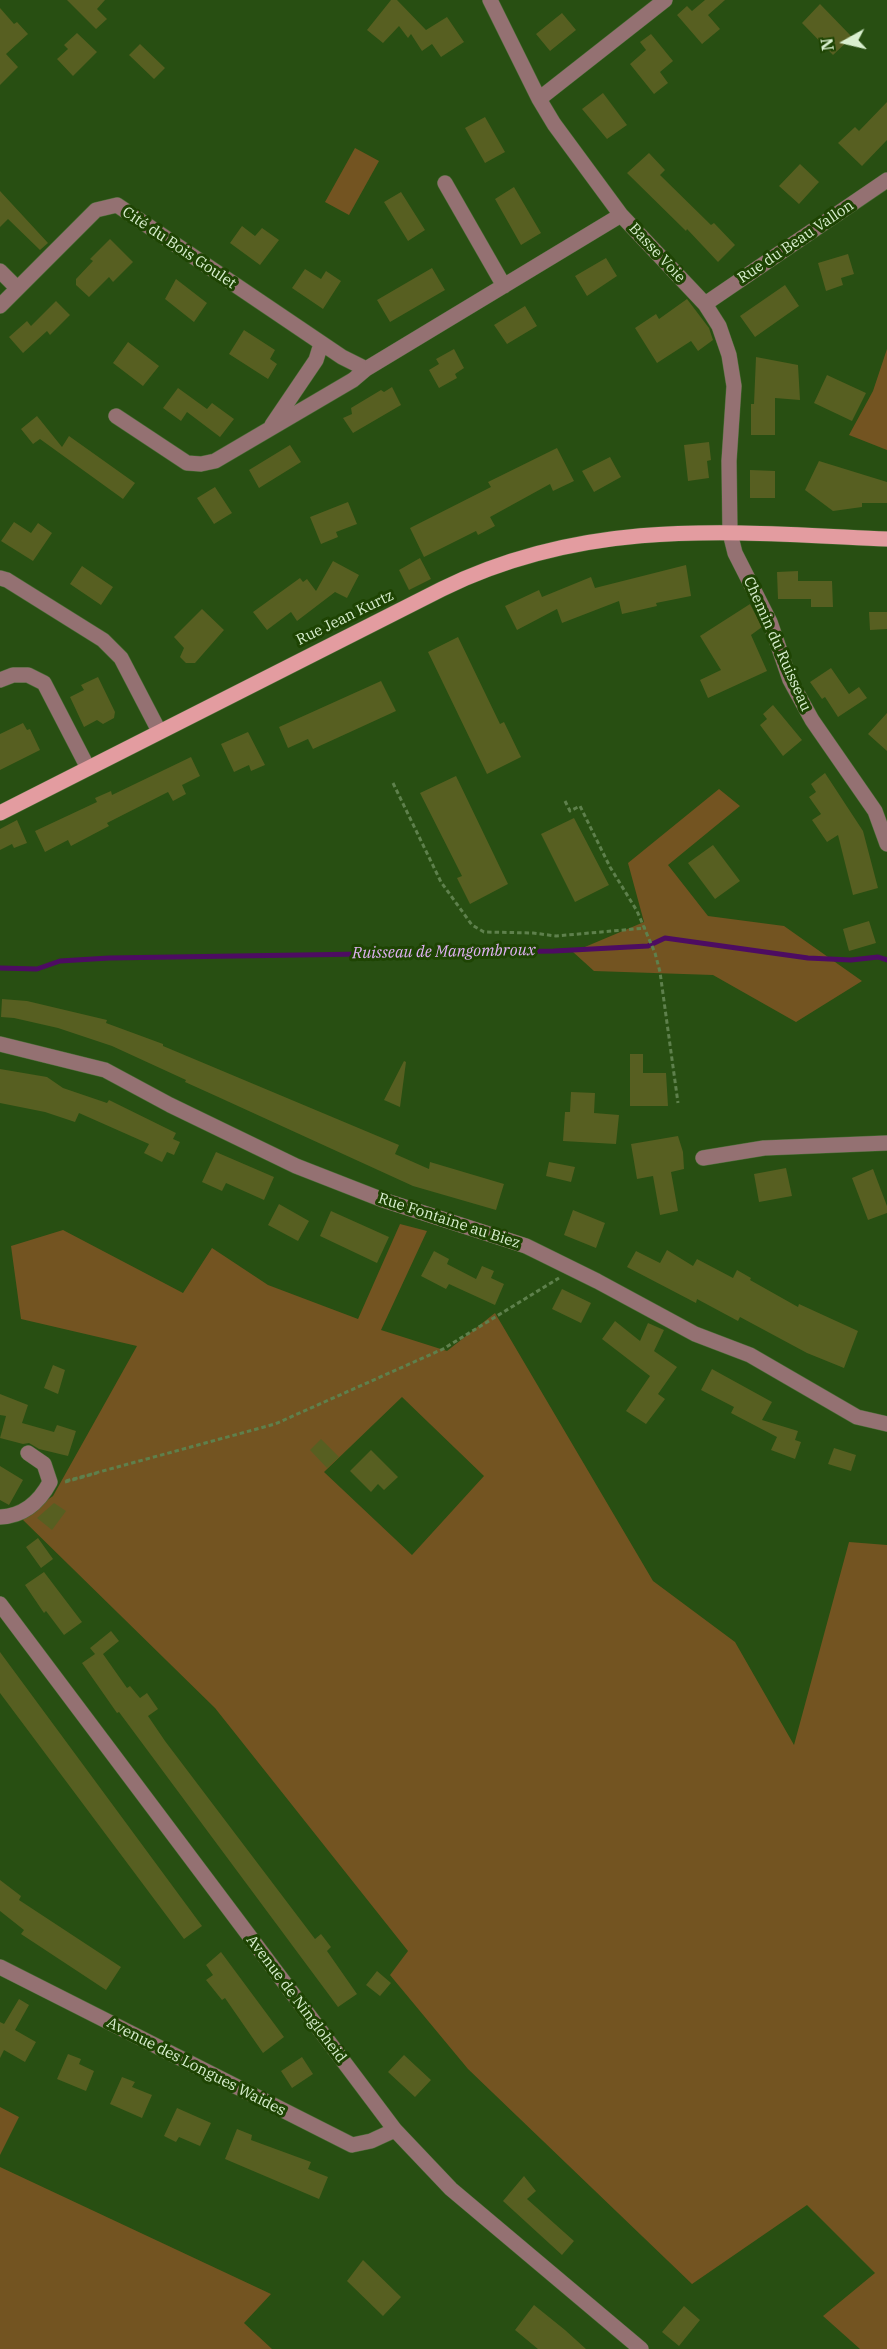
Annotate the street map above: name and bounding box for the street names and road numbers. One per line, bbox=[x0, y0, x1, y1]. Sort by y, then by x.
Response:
street label: Rue du Beau Vallon bbox=[735, 197, 857, 287]
street label: Cité du Bois Goulet bbox=[119, 203, 239, 293]
street label: Basse Voie bbox=[625, 220, 689, 286]
street label: Chemin du Ruisseau bbox=[739, 574, 815, 714]
street label: Rue Jean Kurtz bbox=[293, 587, 397, 649]
street label: Rue Fontaine au Biez bbox=[376, 1190, 522, 1252]
street label: Avenue de Ningloheid bbox=[242, 1932, 350, 2066]
street label: Avenue des Longues Waides bbox=[104, 2014, 288, 2120]

